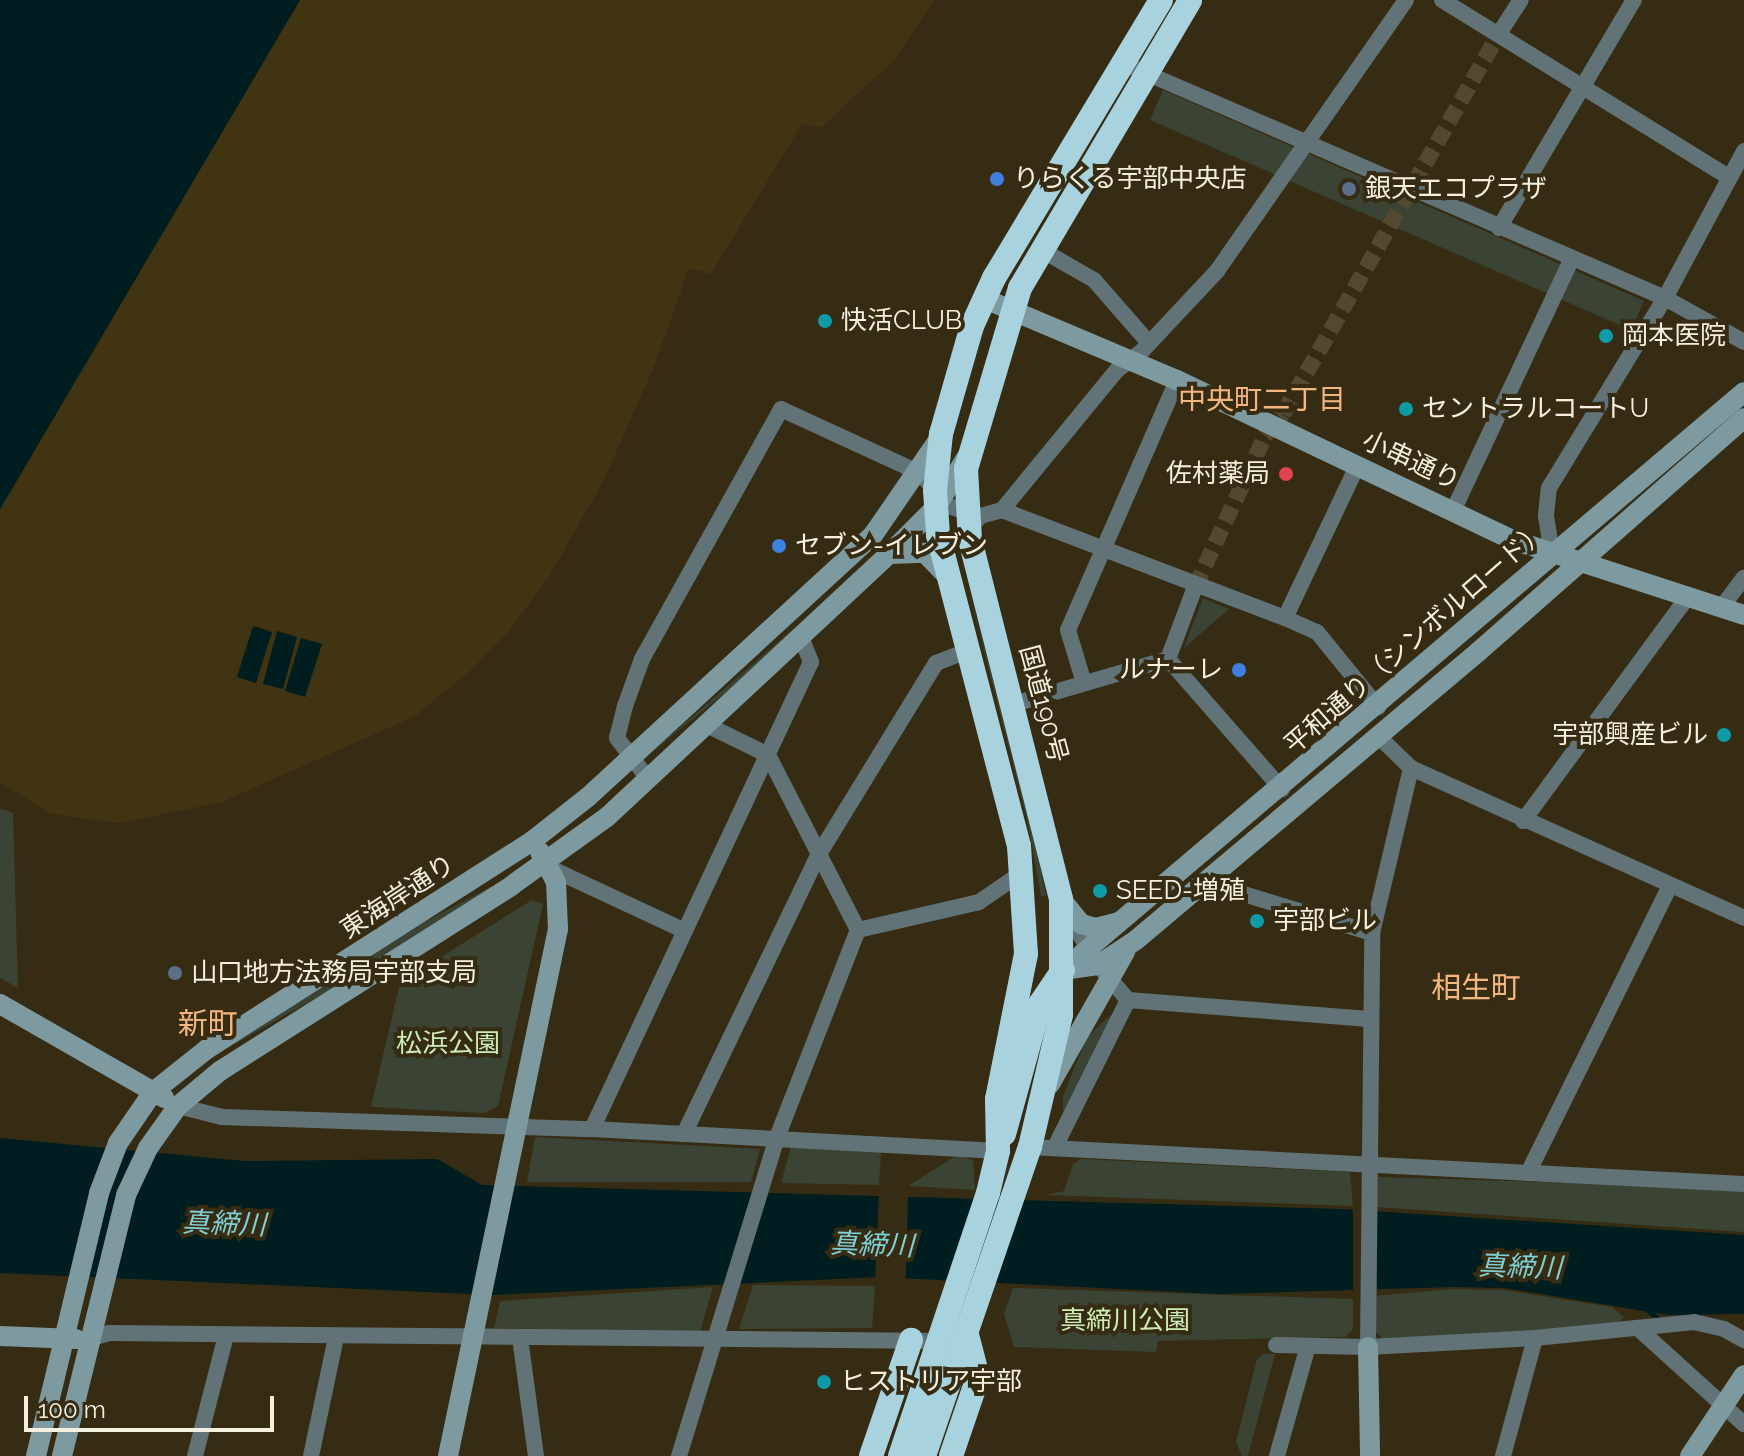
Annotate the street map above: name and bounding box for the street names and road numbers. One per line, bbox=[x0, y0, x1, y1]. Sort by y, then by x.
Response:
street label: 小串通り bbox=[1357, 425, 1465, 497]
street label: 平和通り（シンボルロード） bbox=[1278, 515, 1554, 761]
street label: 国道190号 bbox=[1012, 642, 1074, 766]
street label: 東海岸通り bbox=[335, 849, 461, 945]

